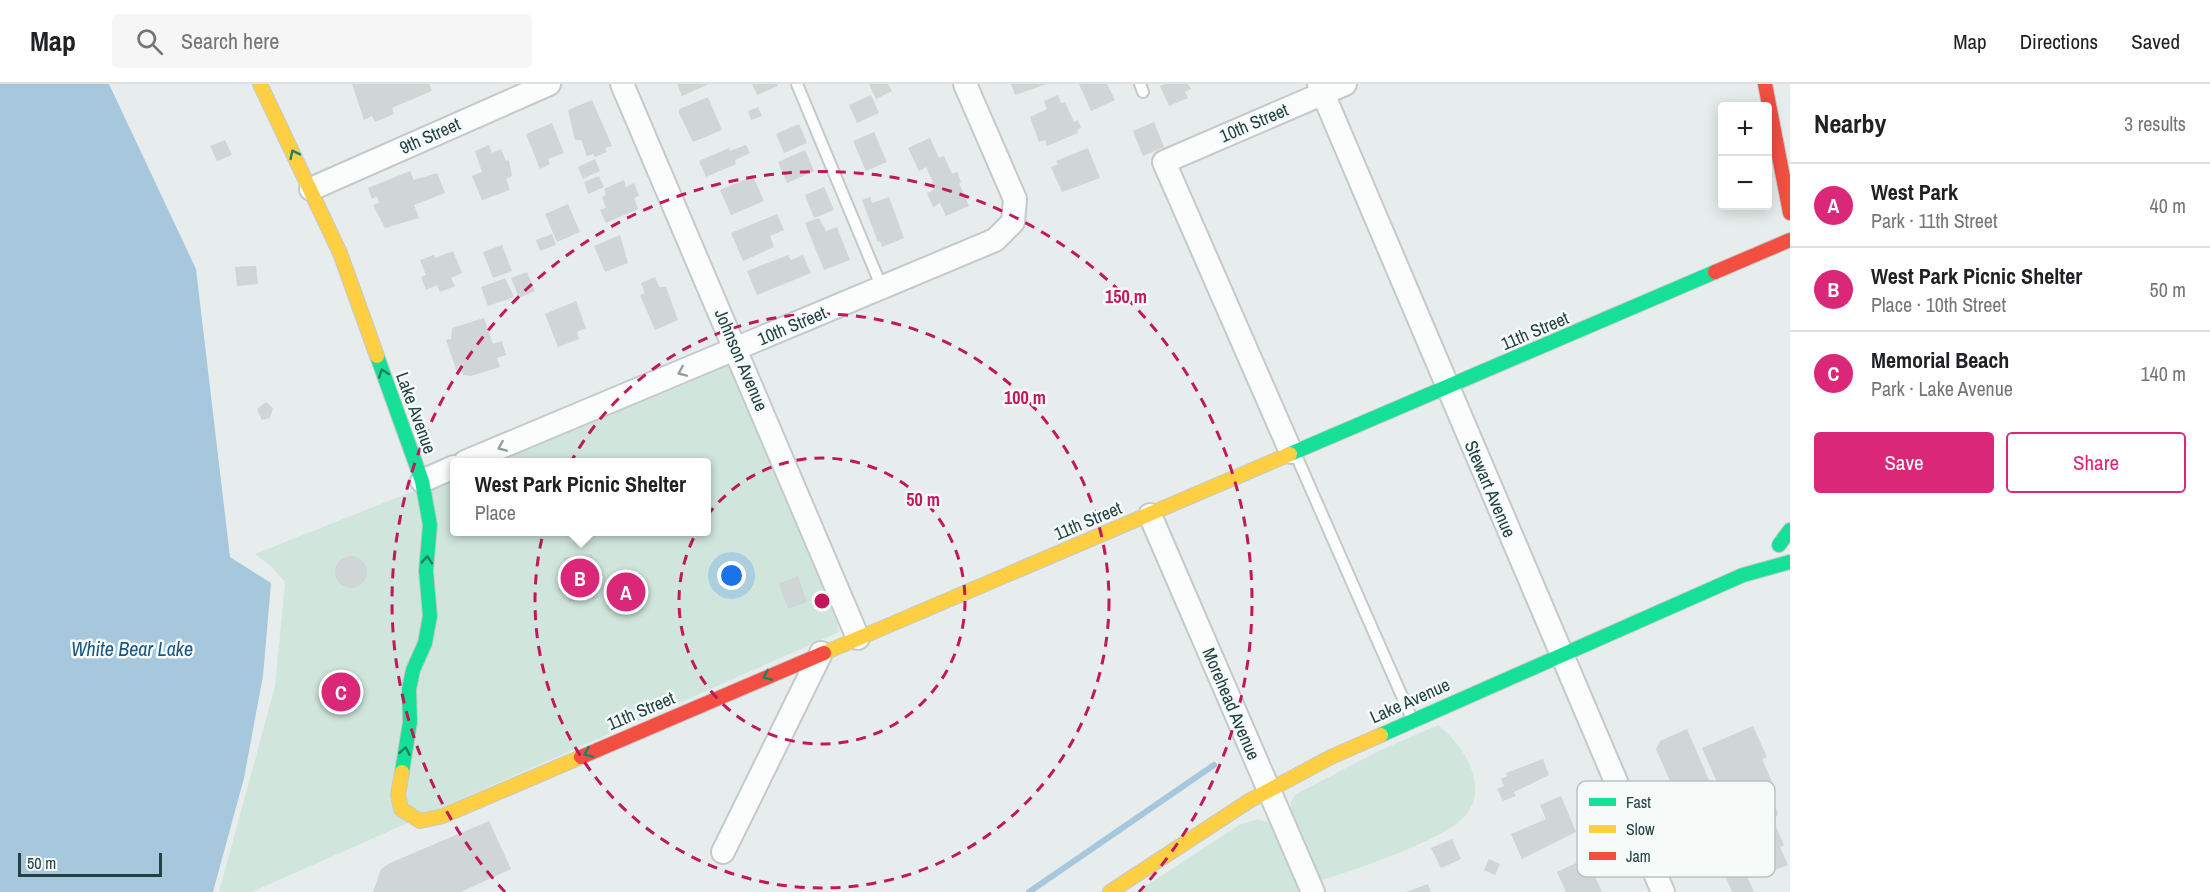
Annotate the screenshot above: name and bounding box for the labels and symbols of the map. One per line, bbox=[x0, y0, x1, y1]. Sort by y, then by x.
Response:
street label: 10th Street bbox=[1216, 97, 1292, 148]
street label: 9th Street bbox=[395, 111, 464, 160]
one-way arrow bbox=[290, 149, 301, 160]
text: 150 m bbox=[1105, 284, 1147, 309]
street label: 10th Street bbox=[754, 300, 830, 351]
street label: Johnson Avenue bbox=[709, 305, 774, 415]
street label: 11th Street bbox=[1497, 305, 1572, 356]
one-way arrow bbox=[677, 365, 688, 377]
one-way arrow bbox=[377, 368, 390, 379]
street label: Lake Avenue bbox=[390, 369, 443, 457]
text: 100 m bbox=[1004, 385, 1046, 410]
street label: Stewart Avenue bbox=[1459, 436, 1522, 541]
one-way arrow bbox=[498, 440, 509, 452]
text: 50 m bbox=[906, 487, 940, 512]
street label: 11th Street bbox=[1050, 495, 1125, 546]
one-way arrow bbox=[420, 556, 433, 565]
pin: B bbox=[560, 556, 600, 600]
your location bbox=[717, 561, 746, 590]
pin: A bbox=[606, 570, 646, 614]
centre of rings bbox=[812, 591, 832, 611]
water label: White Bear Lake bbox=[71, 635, 193, 662]
street label: Morehead Avenue bbox=[1197, 644, 1266, 764]
one-way arrow bbox=[763, 669, 774, 681]
pin: C bbox=[322, 670, 360, 714]
street label: Lake Avenue bbox=[1366, 672, 1454, 729]
street label: 11th Street bbox=[603, 685, 678, 736]
one-way arrow bbox=[584, 746, 595, 758]
one-way arrow bbox=[398, 747, 411, 757]
legend bbox=[1577, 781, 1775, 877]
text: Fast bbox=[1626, 791, 1651, 813]
text: Slow bbox=[1626, 818, 1655, 840]
text: Jam bbox=[1626, 845, 1651, 867]
scale bar bbox=[18, 850, 162, 878]

